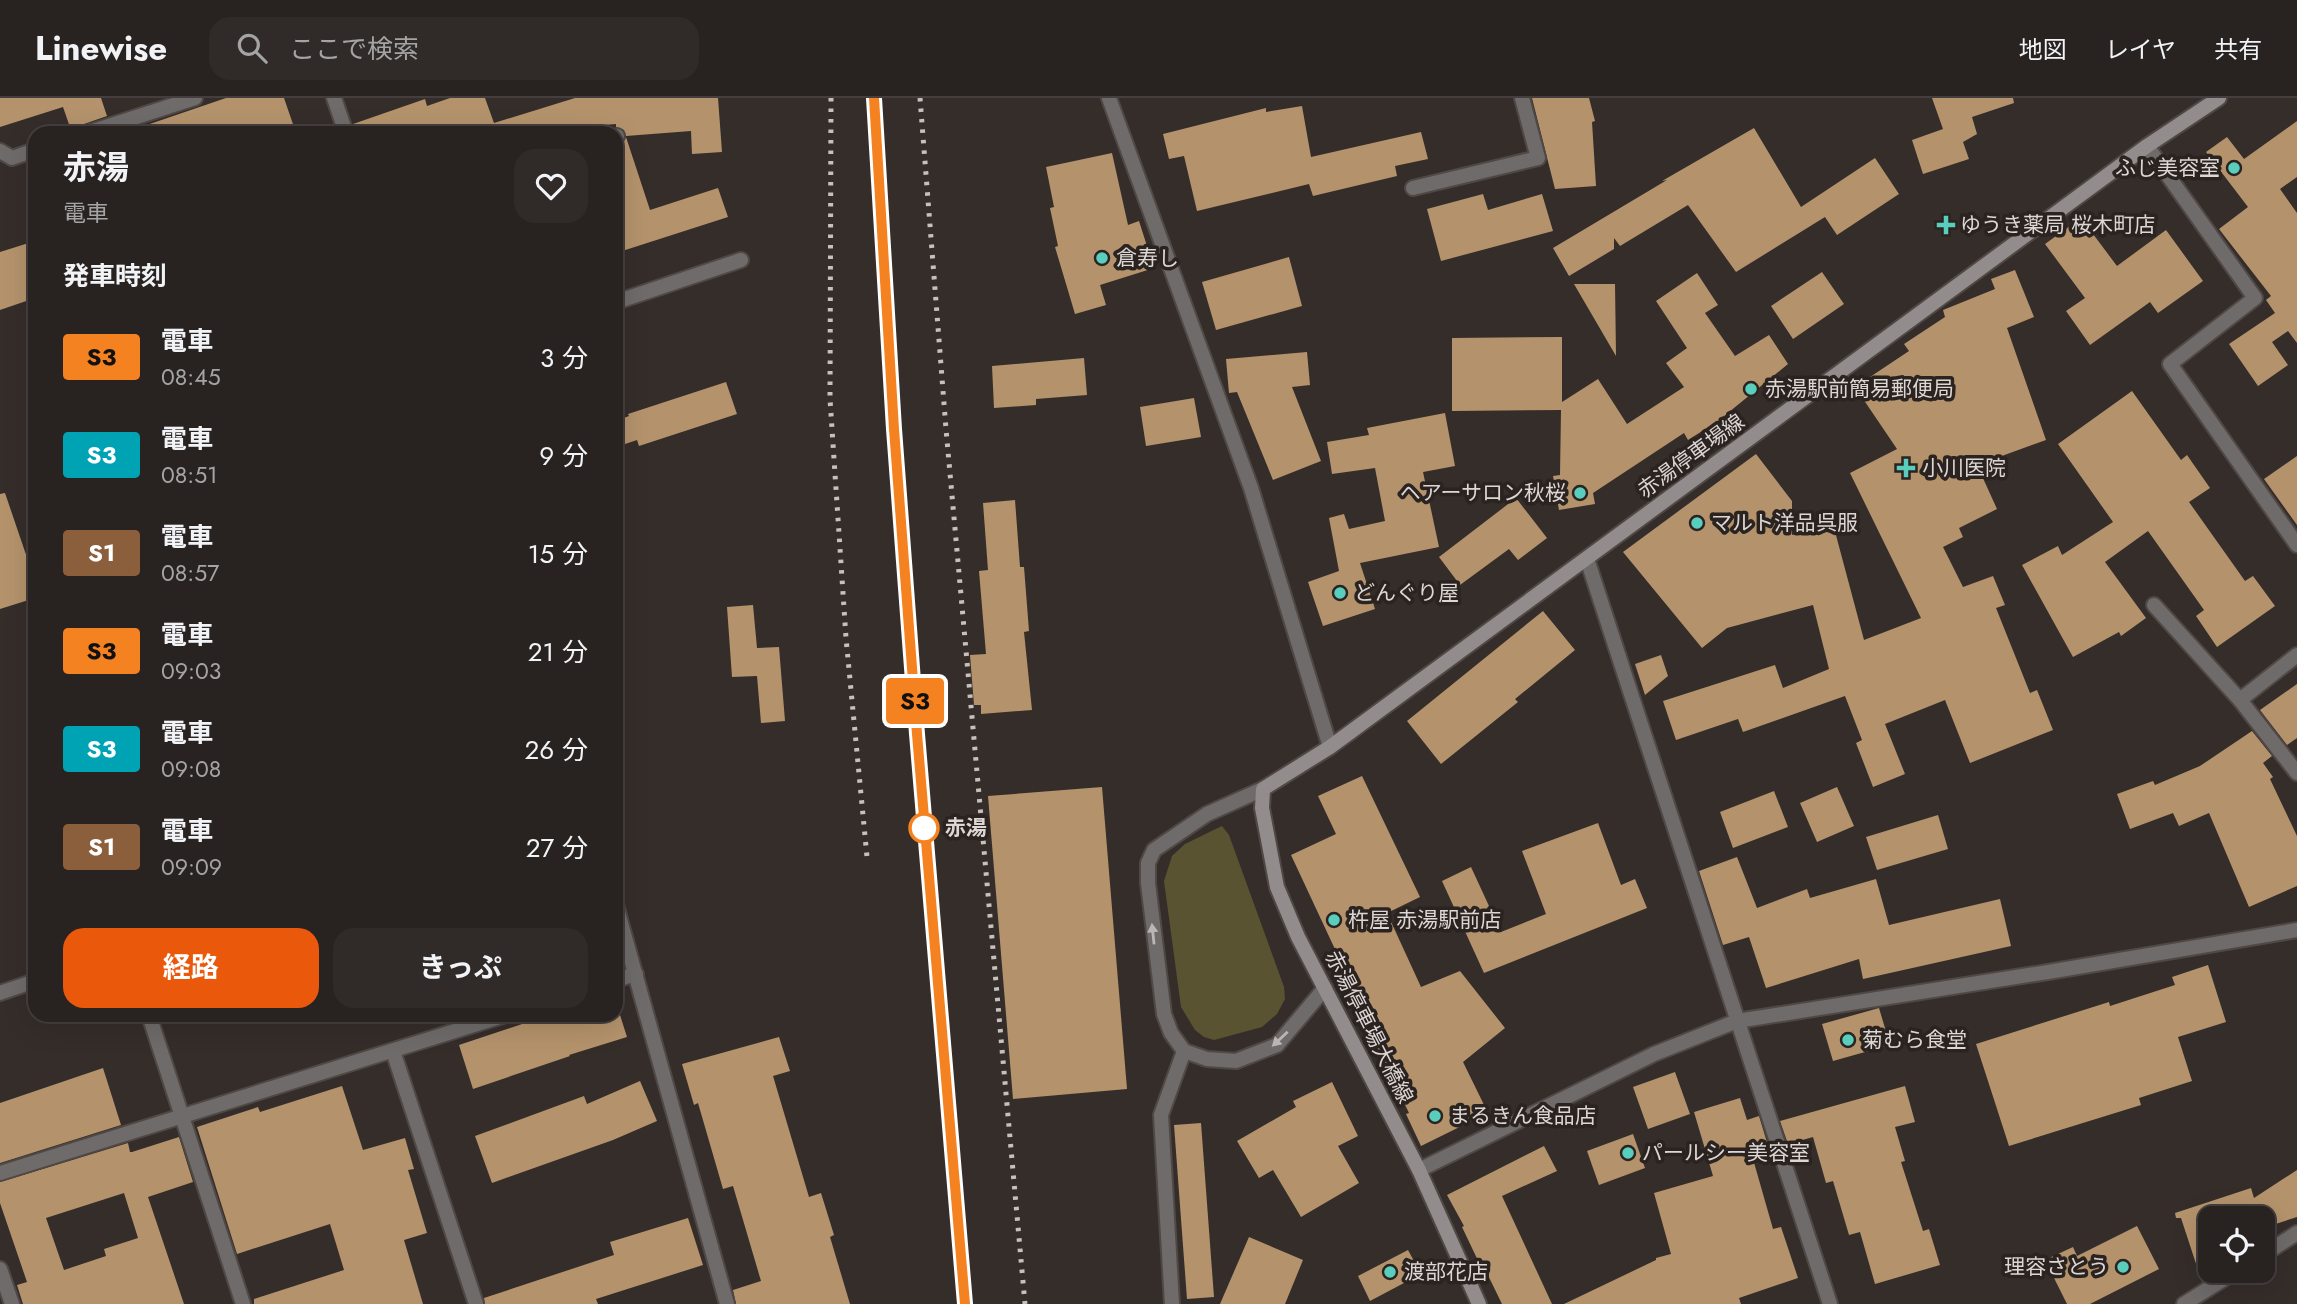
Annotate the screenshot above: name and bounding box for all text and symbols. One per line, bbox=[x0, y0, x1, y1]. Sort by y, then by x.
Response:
search box bbox=[209, 17, 699, 80]
text: Linewise bbox=[35, 25, 167, 72]
icon: search bbox=[233, 29, 271, 67]
text: ここで検索 bbox=[289, 30, 419, 68]
text: 地図 bbox=[2019, 32, 2067, 67]
text: レイヤ bbox=[2105, 32, 2176, 67]
text: 共有 bbox=[2214, 32, 2262, 67]
text: 赤湯 bbox=[63, 144, 129, 191]
button: heart bbox=[514, 149, 588, 223]
place label: ふじ美容室 bbox=[2115, 153, 2220, 183]
marker: ふじ美容室 bbox=[2226, 160, 2242, 176]
text: 電車 bbox=[63, 196, 109, 230]
place label: ゆうき薬局 桜木町店 bbox=[1960, 210, 2155, 240]
marker: ゆうき薬局 桜木町店 bbox=[1938, 217, 1954, 233]
place label: 倉寿し bbox=[1116, 243, 1179, 273]
marker: 倉寿し bbox=[1094, 250, 1110, 266]
text: 発車時刻 bbox=[63, 257, 167, 295]
text: 電車 bbox=[161, 322, 213, 360]
text: S3 bbox=[87, 339, 116, 374]
text: 3 分 bbox=[540, 339, 588, 377]
text: 08:45 bbox=[161, 360, 221, 394]
place label: 赤湯駅前簡易郵便局 bbox=[1765, 374, 1954, 404]
marker: 赤湯駅前簡易郵便局 bbox=[1743, 381, 1759, 397]
street label: 赤湯停車場線 bbox=[1631, 407, 1751, 505]
text: 電車 bbox=[161, 420, 213, 458]
text: S3 bbox=[87, 437, 116, 472]
text: 9 分 bbox=[539, 437, 588, 475]
place label: 小川医院 bbox=[1922, 453, 2006, 483]
text: 08:51 bbox=[161, 458, 218, 492]
marker: 小川医院 bbox=[1896, 458, 1916, 478]
place label: ヘアーサロン秋桜 bbox=[1400, 478, 1566, 508]
marker: ヘアーサロン秋桜 bbox=[1572, 485, 1588, 501]
place label: マルト洋品呉服 bbox=[1711, 508, 1858, 538]
marker: マルト洋品呉服 bbox=[1689, 515, 1705, 531]
text: 電車 bbox=[161, 518, 213, 556]
text: S1 bbox=[88, 535, 115, 570]
text: 15 分 bbox=[528, 535, 588, 573]
text: 08:57 bbox=[161, 556, 219, 590]
place label: どんぐり屋 bbox=[1354, 578, 1459, 608]
marker: どんぐり屋 bbox=[1332, 585, 1348, 601]
text: 電車 bbox=[161, 616, 213, 654]
text: S3 bbox=[87, 633, 116, 668]
text: 21 分 bbox=[528, 633, 588, 671]
text: 09:03 bbox=[161, 654, 221, 688]
line badge: S3 bbox=[884, 678, 946, 724]
text: S3 bbox=[900, 683, 930, 718]
text: 電車 bbox=[161, 714, 213, 752]
text: S3 bbox=[87, 731, 116, 766]
text: 26 分 bbox=[524, 731, 588, 769]
text: 09:08 bbox=[161, 752, 221, 786]
text: 電車 bbox=[161, 812, 213, 850]
marker: 赤湯 bbox=[909, 813, 939, 843]
place label: 赤湯 bbox=[945, 813, 987, 843]
text: S1 bbox=[88, 829, 115, 864]
text: 27 分 bbox=[526, 829, 588, 867]
text: 09:09 bbox=[161, 850, 222, 884]
place label: 杵屋 赤湯駅前店 bbox=[1348, 905, 1501, 935]
marker: 杵屋 赤湯駅前店 bbox=[1326, 912, 1342, 928]
one-way arrow bbox=[1148, 923, 1159, 945]
button: 経路 bbox=[63, 928, 319, 1008]
button: きっぷ bbox=[333, 928, 588, 1008]
street label: 赤湯停車場大橋線 bbox=[1317, 945, 1421, 1109]
place label: 菊むら食堂 bbox=[1862, 1025, 1967, 1055]
one-way arrow bbox=[1272, 1031, 1289, 1047]
marker: 菊むら食堂 bbox=[1840, 1032, 1856, 1048]
place label: まるきん食品店 bbox=[1449, 1101, 1596, 1131]
marker: まるきん食品店 bbox=[1427, 1108, 1443, 1124]
place label: パールシー美容室 bbox=[1642, 1138, 1810, 1168]
marker: パールシー美容室 bbox=[1620, 1145, 1636, 1161]
map controls bbox=[2198, 1206, 2275, 1283]
button: locate bbox=[2198, 1206, 2275, 1283]
place label: 理容さとう bbox=[2004, 1252, 2109, 1282]
place label: 渡部花店 bbox=[1404, 1257, 1488, 1287]
marker: 理容さとう bbox=[2115, 1259, 2131, 1275]
marker: 渡部花店 bbox=[1382, 1264, 1398, 1280]

